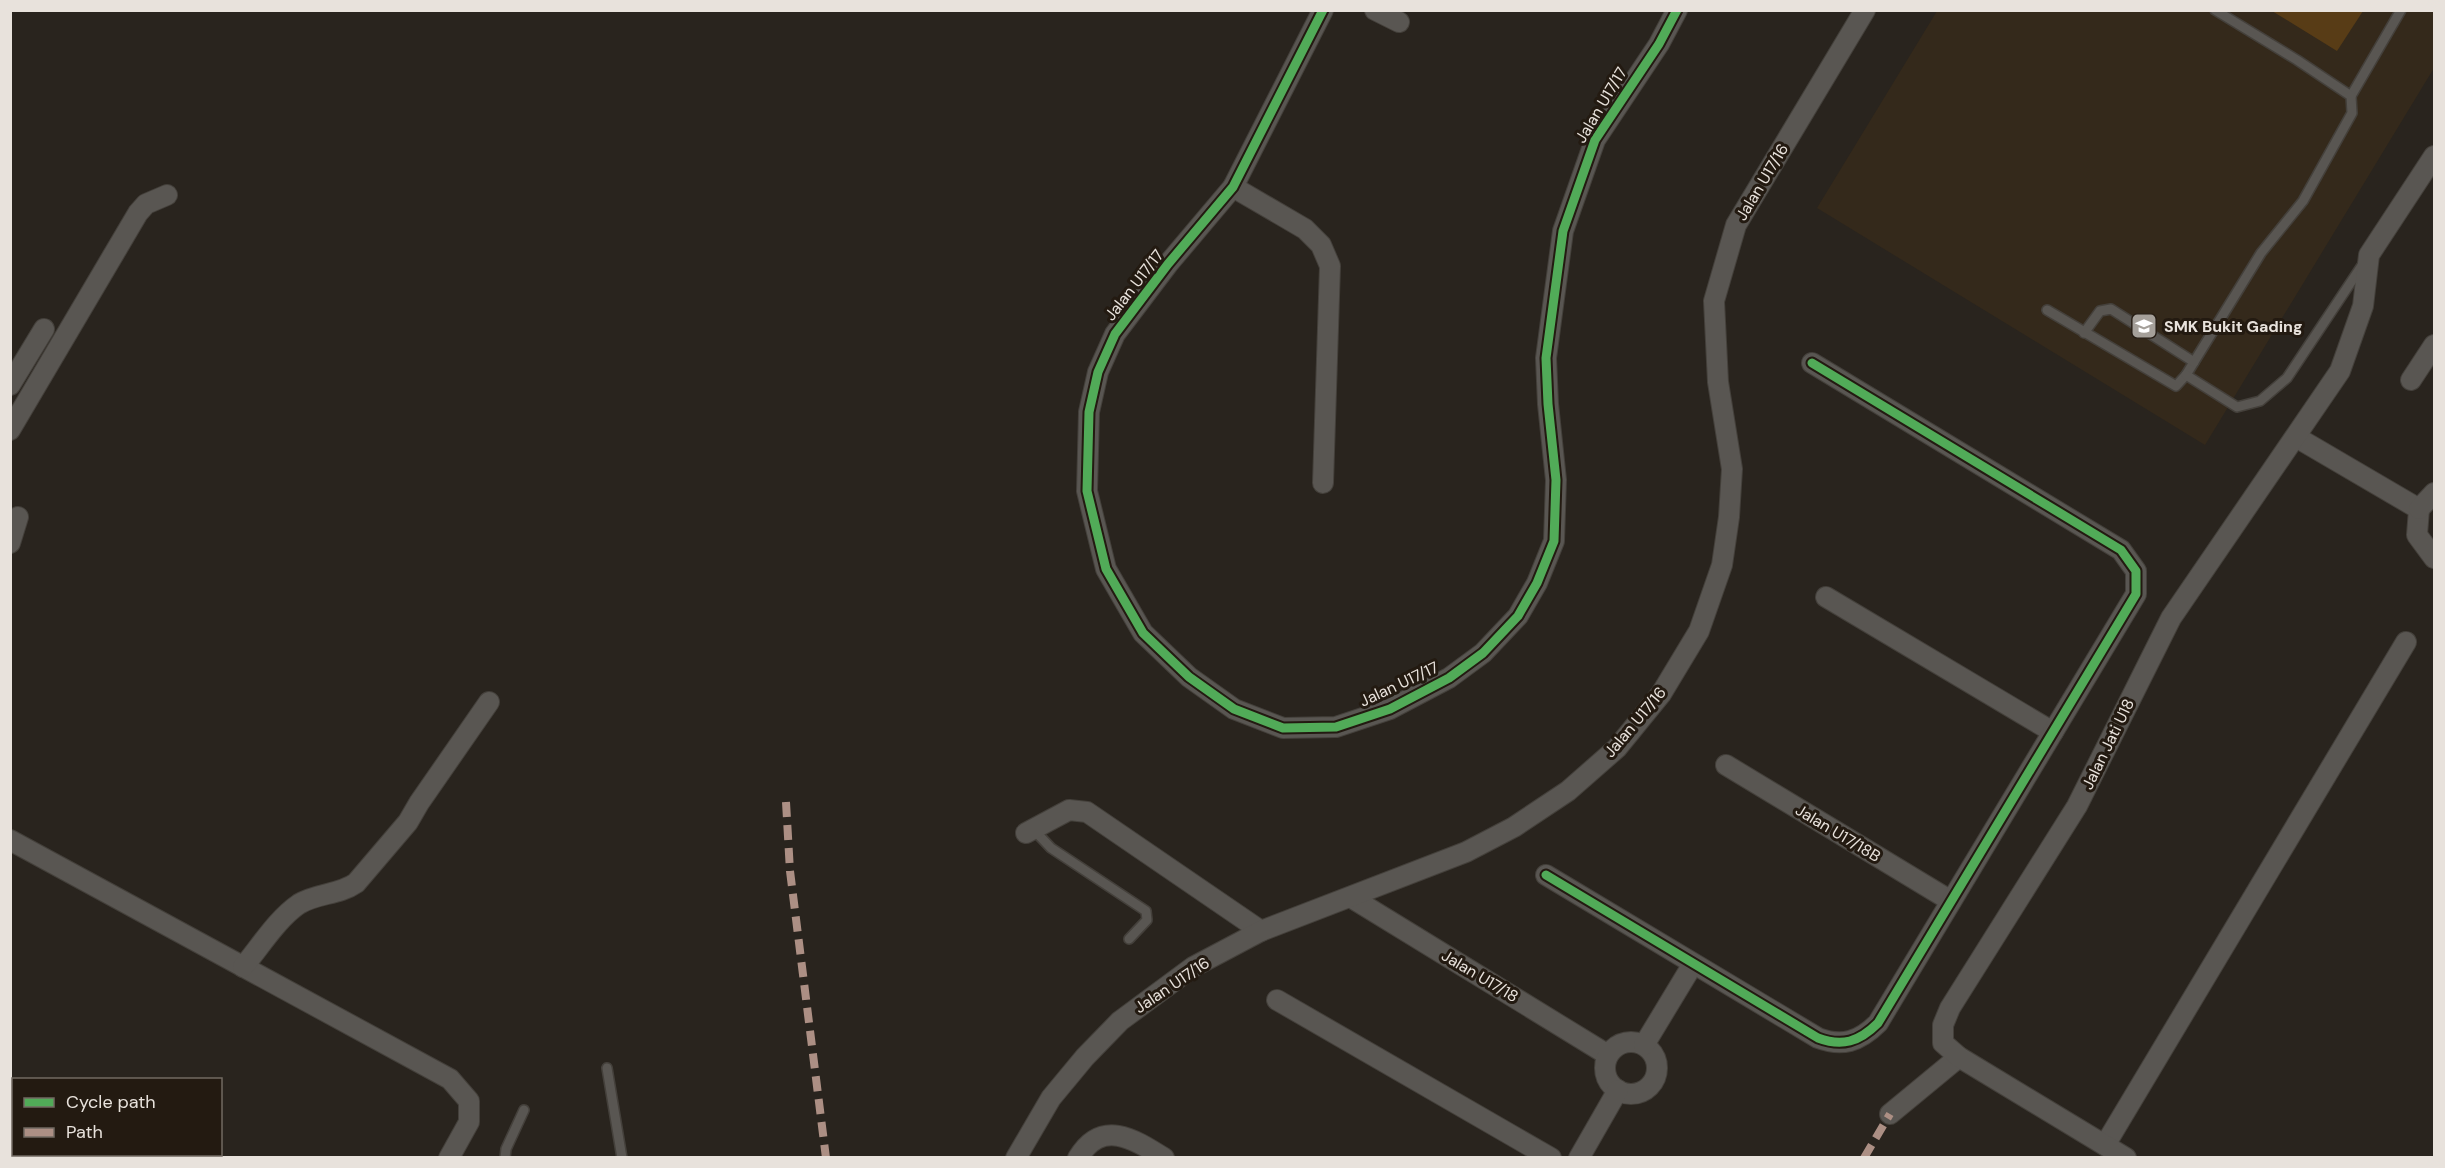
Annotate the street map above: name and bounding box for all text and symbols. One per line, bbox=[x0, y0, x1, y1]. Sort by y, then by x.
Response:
street label: Jalan U17/17 bbox=[1570, 63, 1632, 147]
street label: Jalan U17/16 bbox=[1731, 140, 1793, 224]
street label: Jalan U17/17 bbox=[1100, 245, 1168, 325]
school or university icon: SMK Bukit Gading bbox=[2129, 311, 2159, 341]
place label: SMK Bukit Gading bbox=[2164, 316, 2303, 337]
street label: Jalan U17/17 bbox=[1356, 657, 1442, 711]
street label: Jalan U17/16 bbox=[1599, 682, 1671, 762]
street label: Jalan Jati U18 bbox=[2077, 695, 2139, 793]
street label: Jalan U17/18B bbox=[1792, 799, 1884, 867]
street label: Jalan U17/18 bbox=[1438, 945, 1522, 1007]
street label: Jalan U17/16 bbox=[1130, 952, 1214, 1018]
legend bbox=[12, 1078, 222, 1156]
text: Cycle path bbox=[66, 1090, 156, 1114]
text: Path bbox=[66, 1120, 103, 1144]

